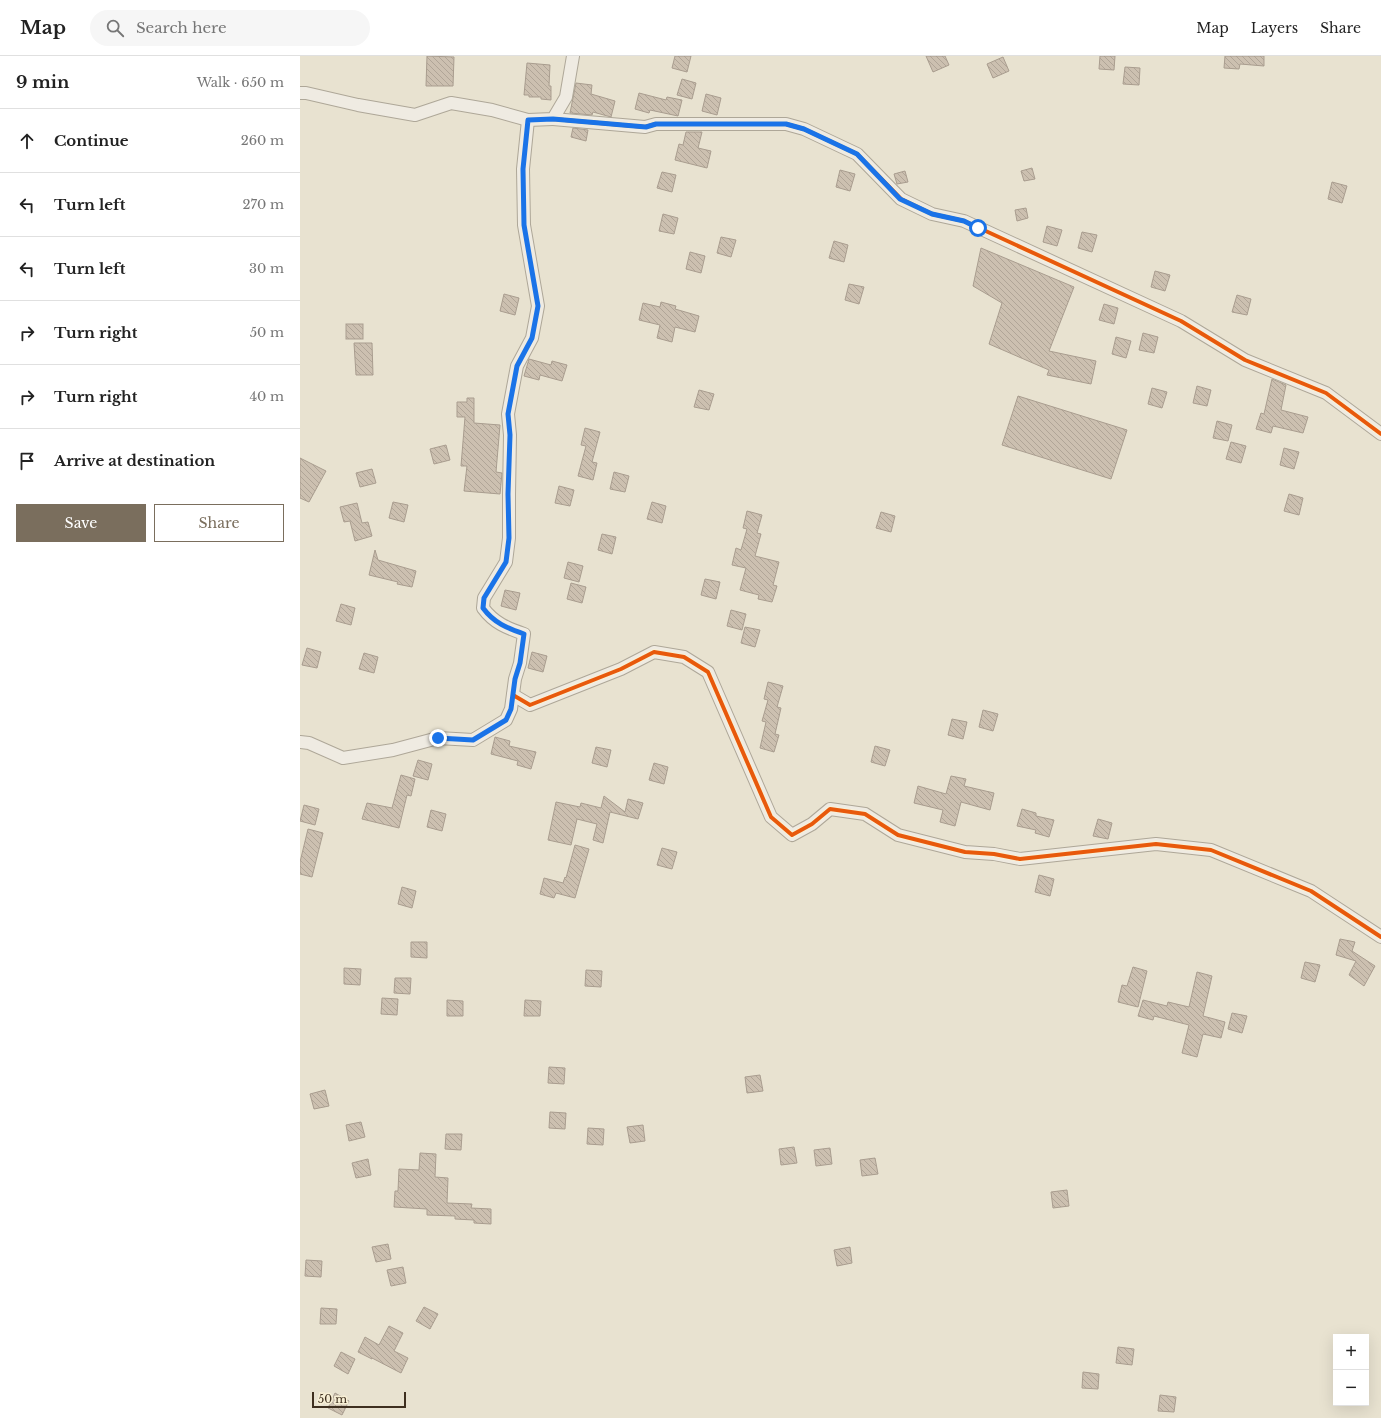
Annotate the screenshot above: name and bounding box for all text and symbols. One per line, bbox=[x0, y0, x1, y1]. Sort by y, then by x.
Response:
search box bbox=[90, 10, 370, 46]
text: Map bbox=[20, 16, 66, 39]
icon: search bbox=[104, 17, 126, 39]
text: Search here bbox=[136, 18, 227, 37]
text: Map bbox=[1196, 19, 1229, 37]
text: Layers bbox=[1251, 19, 1298, 37]
text: Share bbox=[1320, 19, 1361, 37]
text: 9 min bbox=[16, 72, 69, 93]
text: Walk · 650 m bbox=[197, 74, 284, 91]
icon: ahead bbox=[16, 130, 38, 152]
text: Continue bbox=[54, 131, 129, 150]
text: 260 m bbox=[241, 132, 284, 149]
icon: left bbox=[16, 194, 38, 216]
text: Turn left bbox=[54, 195, 125, 214]
text: 270 m bbox=[243, 196, 284, 213]
route start bbox=[969, 219, 987, 237]
icon: left bbox=[16, 258, 38, 280]
text: Turn left bbox=[54, 259, 125, 278]
text: 30 m bbox=[249, 260, 284, 277]
icon: right bbox=[16, 322, 38, 344]
text: Turn right bbox=[54, 323, 137, 342]
text: 50 m bbox=[250, 324, 284, 341]
icon: right bbox=[16, 386, 38, 408]
text: Turn right bbox=[54, 387, 137, 406]
text: 40 m bbox=[249, 388, 284, 405]
icon: arrive bbox=[16, 450, 38, 472]
text: Arrive at destination bbox=[54, 451, 215, 470]
button: Save bbox=[16, 504, 146, 542]
button: Share bbox=[154, 504, 284, 542]
route end bbox=[429, 729, 447, 747]
map controls bbox=[1333, 1334, 1369, 1406]
button: + bbox=[1333, 1334, 1369, 1370]
button: − bbox=[1333, 1370, 1369, 1406]
scale bar bbox=[312, 1390, 406, 1409]
text: 50 m bbox=[318, 1392, 347, 1406]

